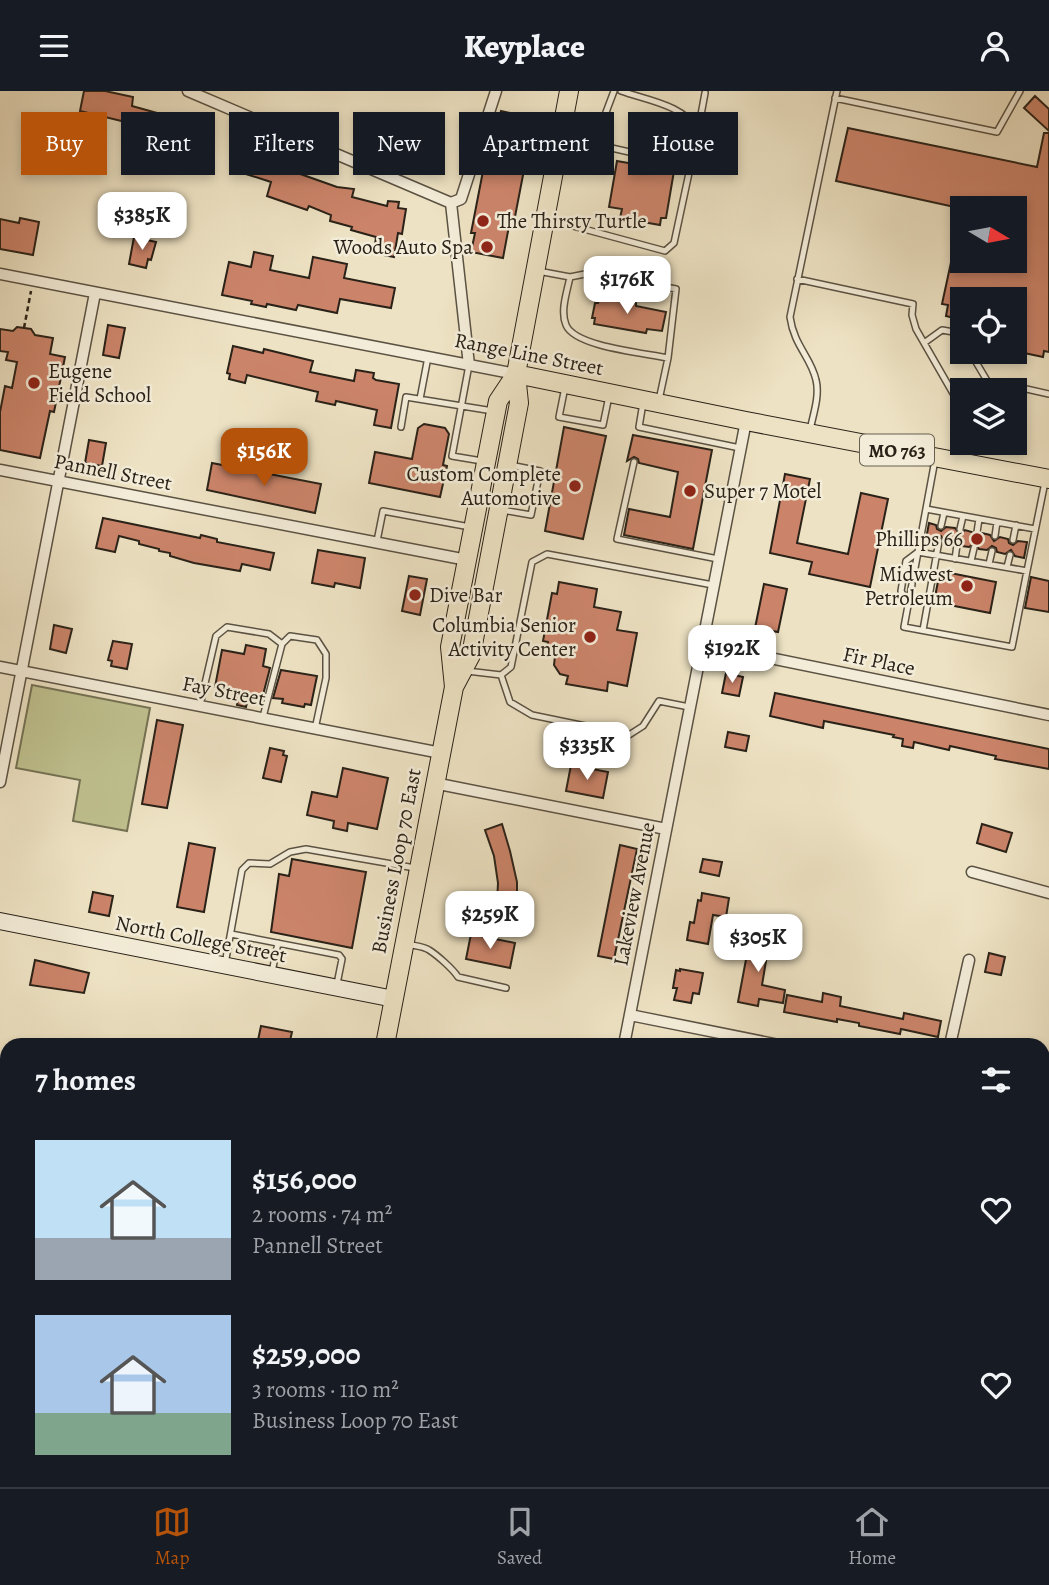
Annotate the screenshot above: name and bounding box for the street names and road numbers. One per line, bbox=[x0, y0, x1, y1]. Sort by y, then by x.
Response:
street label: Range Line Street bbox=[452, 326, 606, 382]
road number: MO 763 bbox=[860, 435, 934, 465]
street label: Pannell Street bbox=[52, 447, 174, 497]
street label: Fir Place bbox=[840, 640, 918, 682]
street label: Fay Street bbox=[180, 669, 268, 713]
street label: Business Loop 70 East bbox=[364, 766, 428, 956]
street label: Lakeview Avenue bbox=[606, 820, 662, 968]
street label: North College Street bbox=[113, 909, 289, 969]

